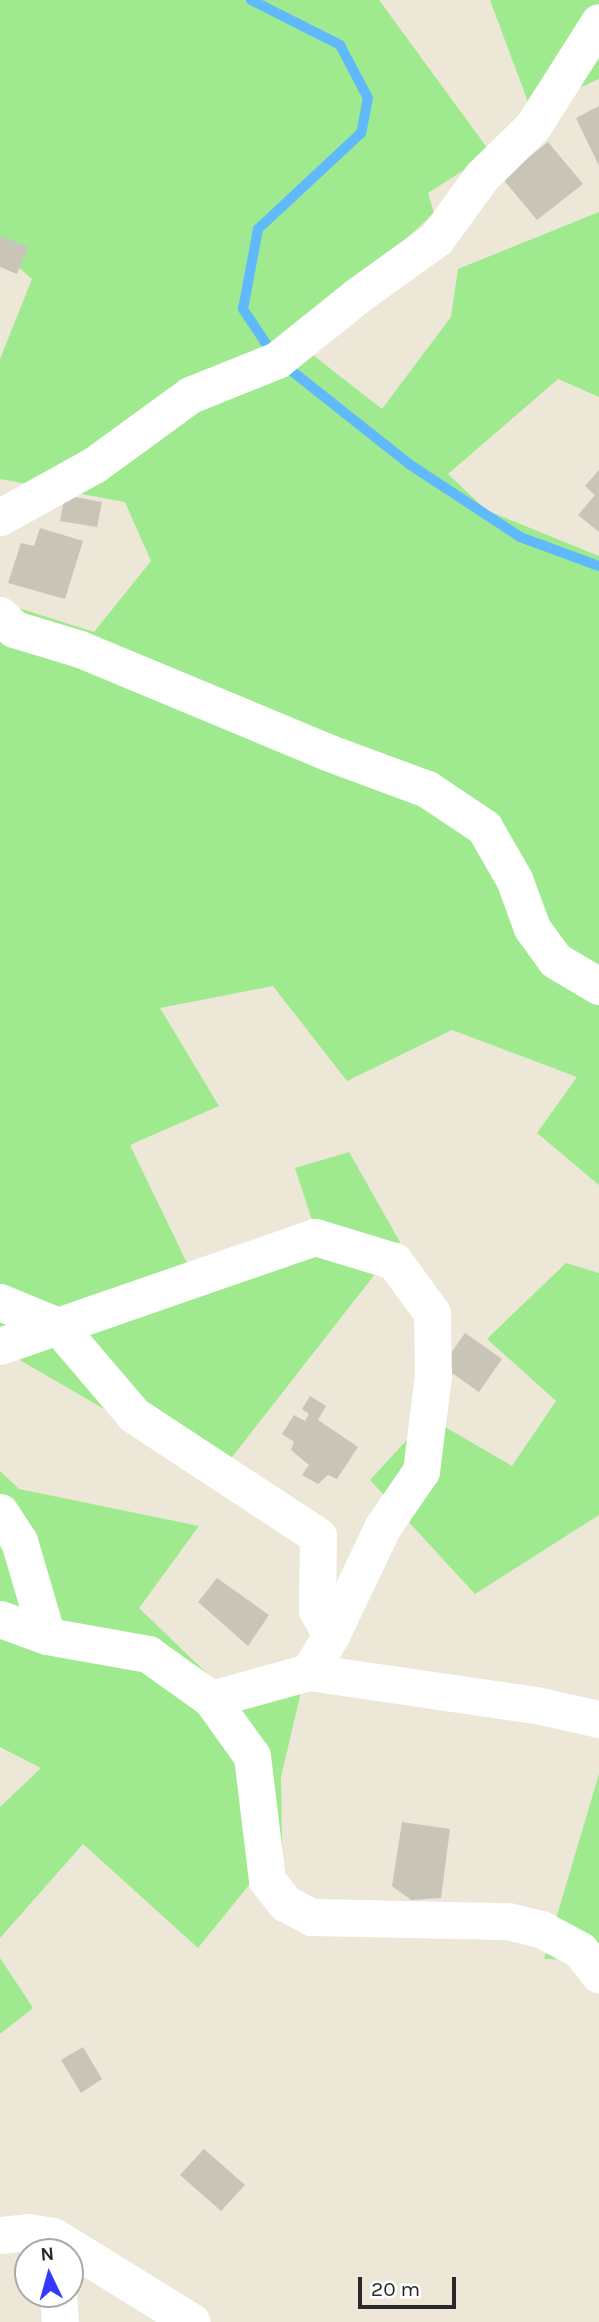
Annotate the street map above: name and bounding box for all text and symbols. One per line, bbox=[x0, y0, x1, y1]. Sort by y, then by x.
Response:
north arrow bbox=[14, 2238, 84, 2308]
text: N bbox=[40, 2243, 55, 2266]
scale bar bbox=[361, 2262, 459, 2306]
text: 20 m bbox=[371, 2277, 420, 2301]

